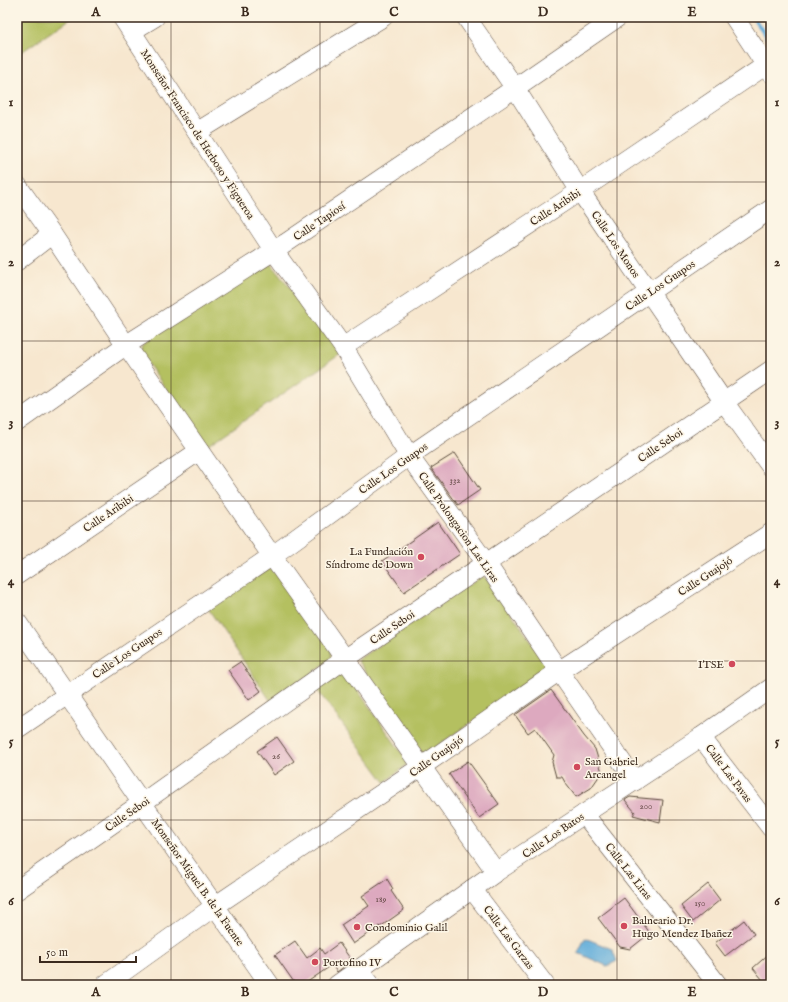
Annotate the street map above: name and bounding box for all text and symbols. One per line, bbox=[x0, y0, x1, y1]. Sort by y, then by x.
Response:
text: A bbox=[91, 4, 102, 21]
text: B bbox=[241, 4, 250, 21]
text: C bbox=[389, 4, 399, 21]
text: D bbox=[538, 4, 549, 21]
text: E bbox=[687, 4, 697, 21]
street label: Monseñor Francisco de Herboso y Figueroa bbox=[137, 47, 258, 222]
text: 1 bbox=[9, 94, 14, 111]
text: 1 bbox=[775, 94, 780, 111]
street label: Calle Aribibi bbox=[527, 186, 584, 229]
street label: Calle Tapiosí bbox=[291, 199, 349, 244]
street label: Calle Los Monos bbox=[588, 208, 643, 281]
text: 2 bbox=[8, 254, 14, 271]
text: 2 bbox=[774, 254, 780, 271]
street label: Calle Los Guapos bbox=[623, 257, 698, 314]
text: 3 bbox=[9, 414, 14, 431]
text: 3 bbox=[775, 414, 780, 431]
street label: Calle Seboi bbox=[635, 426, 686, 466]
street label: Calle Los Guapos bbox=[356, 440, 431, 498]
street label: Calle Prolongacion Las Liras bbox=[415, 470, 502, 586]
house number: 332 bbox=[450, 475, 460, 486]
street label: Calle Aribibi bbox=[81, 492, 137, 536]
place label: La Fundación Síndrome de Down bbox=[326, 545, 413, 572]
marker: La Fundación Síndrome de Down bbox=[416, 552, 426, 562]
street label: Calle Guajojó bbox=[676, 554, 736, 600]
text: 4 bbox=[8, 573, 15, 590]
text: 4 bbox=[774, 573, 781, 590]
street label: Calle Seboi bbox=[367, 608, 418, 648]
street label: Calle Los Guapos bbox=[90, 625, 165, 682]
place label: ITSE bbox=[698, 658, 724, 672]
marker: ITSE bbox=[727, 659, 737, 669]
text: 5 bbox=[9, 733, 14, 750]
street label: Calle Guajojó bbox=[407, 733, 466, 780]
text: 5 bbox=[775, 733, 780, 750]
street label: Calle Las Pavas bbox=[702, 742, 755, 806]
house number: 26 bbox=[272, 751, 280, 762]
place label: San Gabriel Arcangel bbox=[584, 755, 638, 782]
marker: San Gabriel Arcangel bbox=[572, 762, 582, 772]
street label: Calle Seboi bbox=[102, 794, 153, 835]
house number: 200 bbox=[639, 801, 653, 812]
street label: Calle Los Batos bbox=[520, 810, 587, 862]
street label: Monseñor Miguel B. de la Fuente bbox=[148, 816, 247, 949]
street label: Calle Las Liras bbox=[602, 840, 655, 903]
text: 6 bbox=[8, 893, 14, 910]
text: 6 bbox=[774, 893, 780, 910]
house number: 189 bbox=[376, 894, 386, 905]
house number: 150 bbox=[695, 898, 706, 909]
street label: Calle Las Garzas bbox=[480, 903, 537, 972]
place label: Balneario Dr. Hugo Mendez Ibañez bbox=[632, 914, 732, 941]
place label: Condominio Galil bbox=[365, 921, 447, 935]
marker: Balneario Dr. Hugo Mendez Ibañez bbox=[619, 921, 629, 931]
marker: Condominio Galil bbox=[352, 922, 362, 932]
scale bar bbox=[40, 938, 136, 964]
text: 50 m bbox=[46, 945, 68, 960]
place label: Portofino IV bbox=[323, 956, 382, 970]
marker: Portofino IV bbox=[310, 957, 320, 967]
text: A bbox=[91, 984, 102, 1001]
text: B bbox=[241, 984, 250, 1001]
text: C bbox=[389, 984, 399, 1001]
text: D bbox=[538, 984, 549, 1001]
text: E bbox=[687, 984, 697, 1001]

